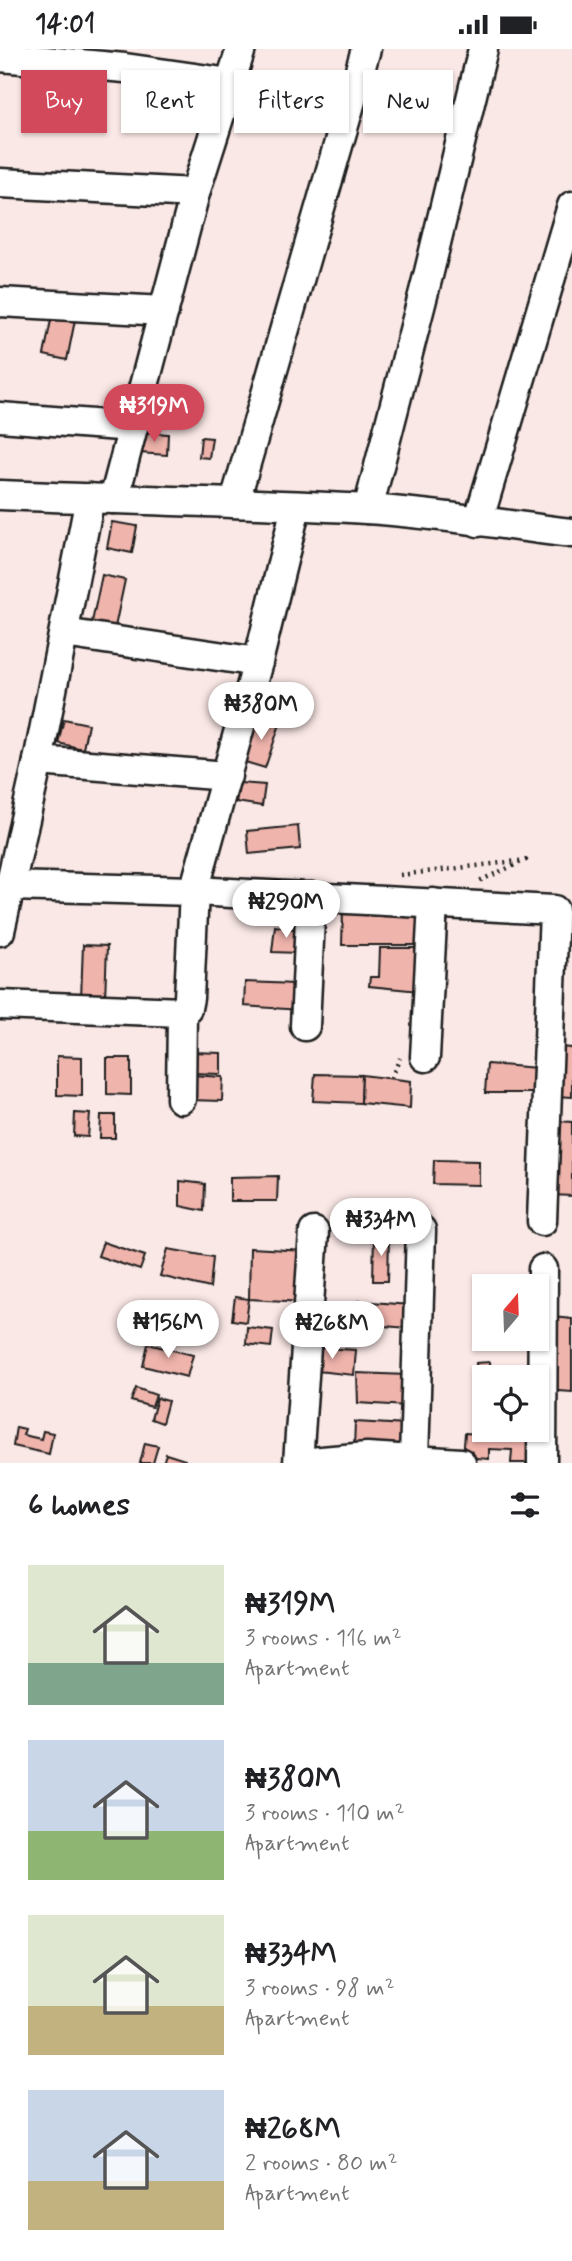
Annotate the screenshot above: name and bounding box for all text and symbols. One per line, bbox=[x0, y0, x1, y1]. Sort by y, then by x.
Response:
text: 14:01 bbox=[35, 8, 95, 42]
chip: Buy bbox=[21, 70, 107, 133]
chip: Rent bbox=[121, 70, 220, 133]
chip: Filters bbox=[234, 70, 349, 133]
chip: New bbox=[363, 70, 453, 133]
pin: ₦319M bbox=[105, 385, 203, 444]
text: ₦319M bbox=[119, 392, 189, 422]
pin: ₦380M bbox=[212, 683, 310, 742]
text: ₦380M bbox=[224, 690, 298, 720]
pin: ₦290M bbox=[237, 881, 335, 940]
text: ₦290M bbox=[248, 888, 324, 918]
pin: ₦334M bbox=[332, 1199, 430, 1258]
text: ₦334M bbox=[346, 1206, 416, 1236]
north arrow bbox=[472, 1274, 550, 1351]
map controls bbox=[472, 1274, 549, 1442]
pin: ₦156M bbox=[119, 1301, 217, 1360]
pin: ₦268M bbox=[283, 1301, 381, 1361]
text: ₦156M bbox=[133, 1308, 203, 1338]
text: ₦268M bbox=[295, 1309, 369, 1339]
button: locate bbox=[472, 1365, 549, 1442]
text: 6 homes bbox=[28, 1486, 130, 1525]
icon: filters bbox=[506, 1486, 544, 1524]
text: ₦319M bbox=[245, 1585, 335, 1624]
icon: home bbox=[84, 1593, 168, 1677]
text: 3 rooms · 116 m² bbox=[245, 1624, 402, 1654]
text: Apartment bbox=[245, 1654, 350, 1684]
text: ₦380M bbox=[245, 1760, 341, 1799]
icon: home bbox=[84, 1768, 168, 1852]
text: 3 rooms · 110 m² bbox=[245, 1799, 405, 1829]
text: Apartment bbox=[245, 1829, 350, 1859]
text: ₦334M bbox=[245, 1935, 337, 1974]
icon: home bbox=[84, 1943, 168, 2027]
text: 3 rooms · 98 m² bbox=[245, 1974, 395, 2004]
text: Apartment bbox=[245, 2004, 350, 2034]
text: ₦268M bbox=[245, 2110, 340, 2149]
icon: home bbox=[84, 2118, 168, 2202]
text: 2 rooms · 80 m² bbox=[245, 2149, 398, 2179]
text: Apartment bbox=[245, 2179, 350, 2209]

